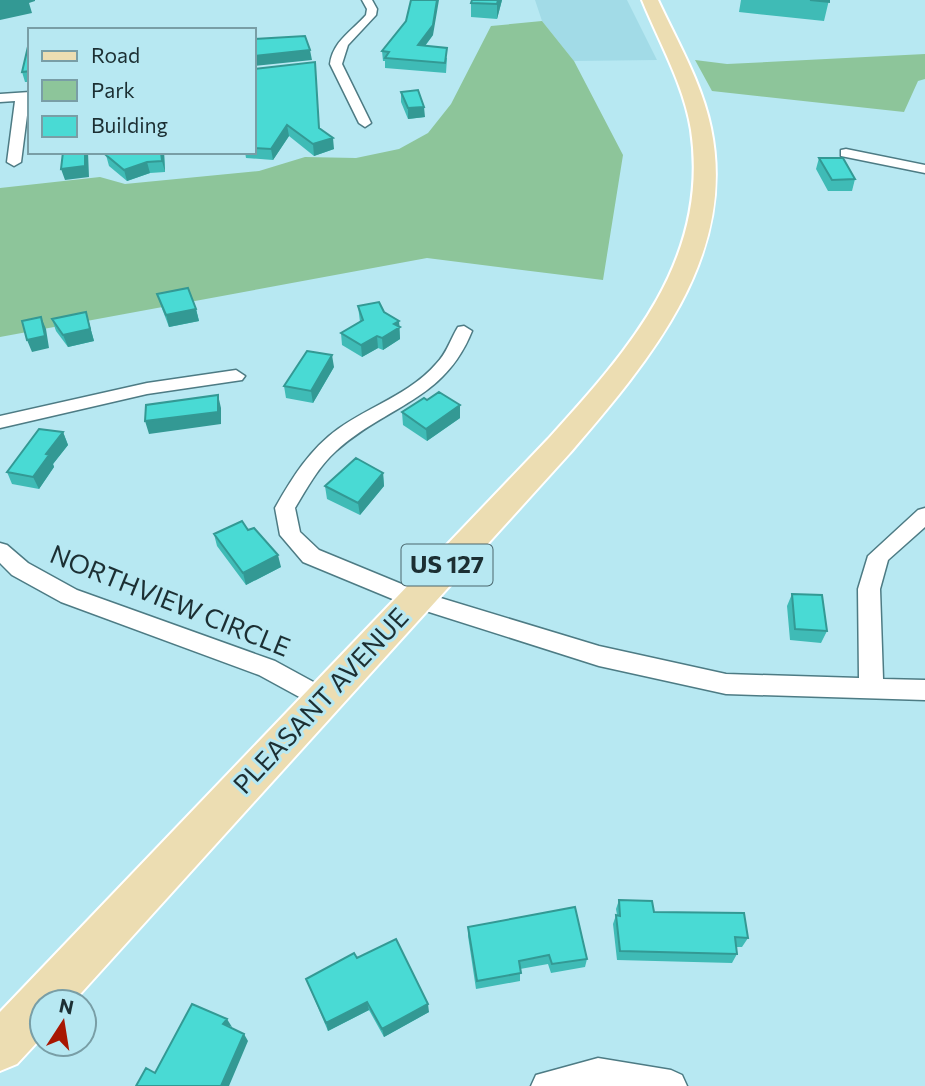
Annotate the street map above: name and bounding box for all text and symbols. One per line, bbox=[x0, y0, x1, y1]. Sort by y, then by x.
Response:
legend bbox=[28, 28, 256, 154]
text: Road bbox=[91, 42, 140, 67]
text: Park bbox=[91, 77, 135, 102]
text: Building bbox=[91, 112, 168, 137]
street label: NORTHVIEW CIRCLE bbox=[46, 537, 295, 662]
road number: US 127 bbox=[402, 544, 492, 586]
street label: PLEASANT AVENUE bbox=[226, 601, 414, 799]
north arrow bbox=[28, 988, 98, 1058]
text: N bbox=[57, 993, 76, 1019]

